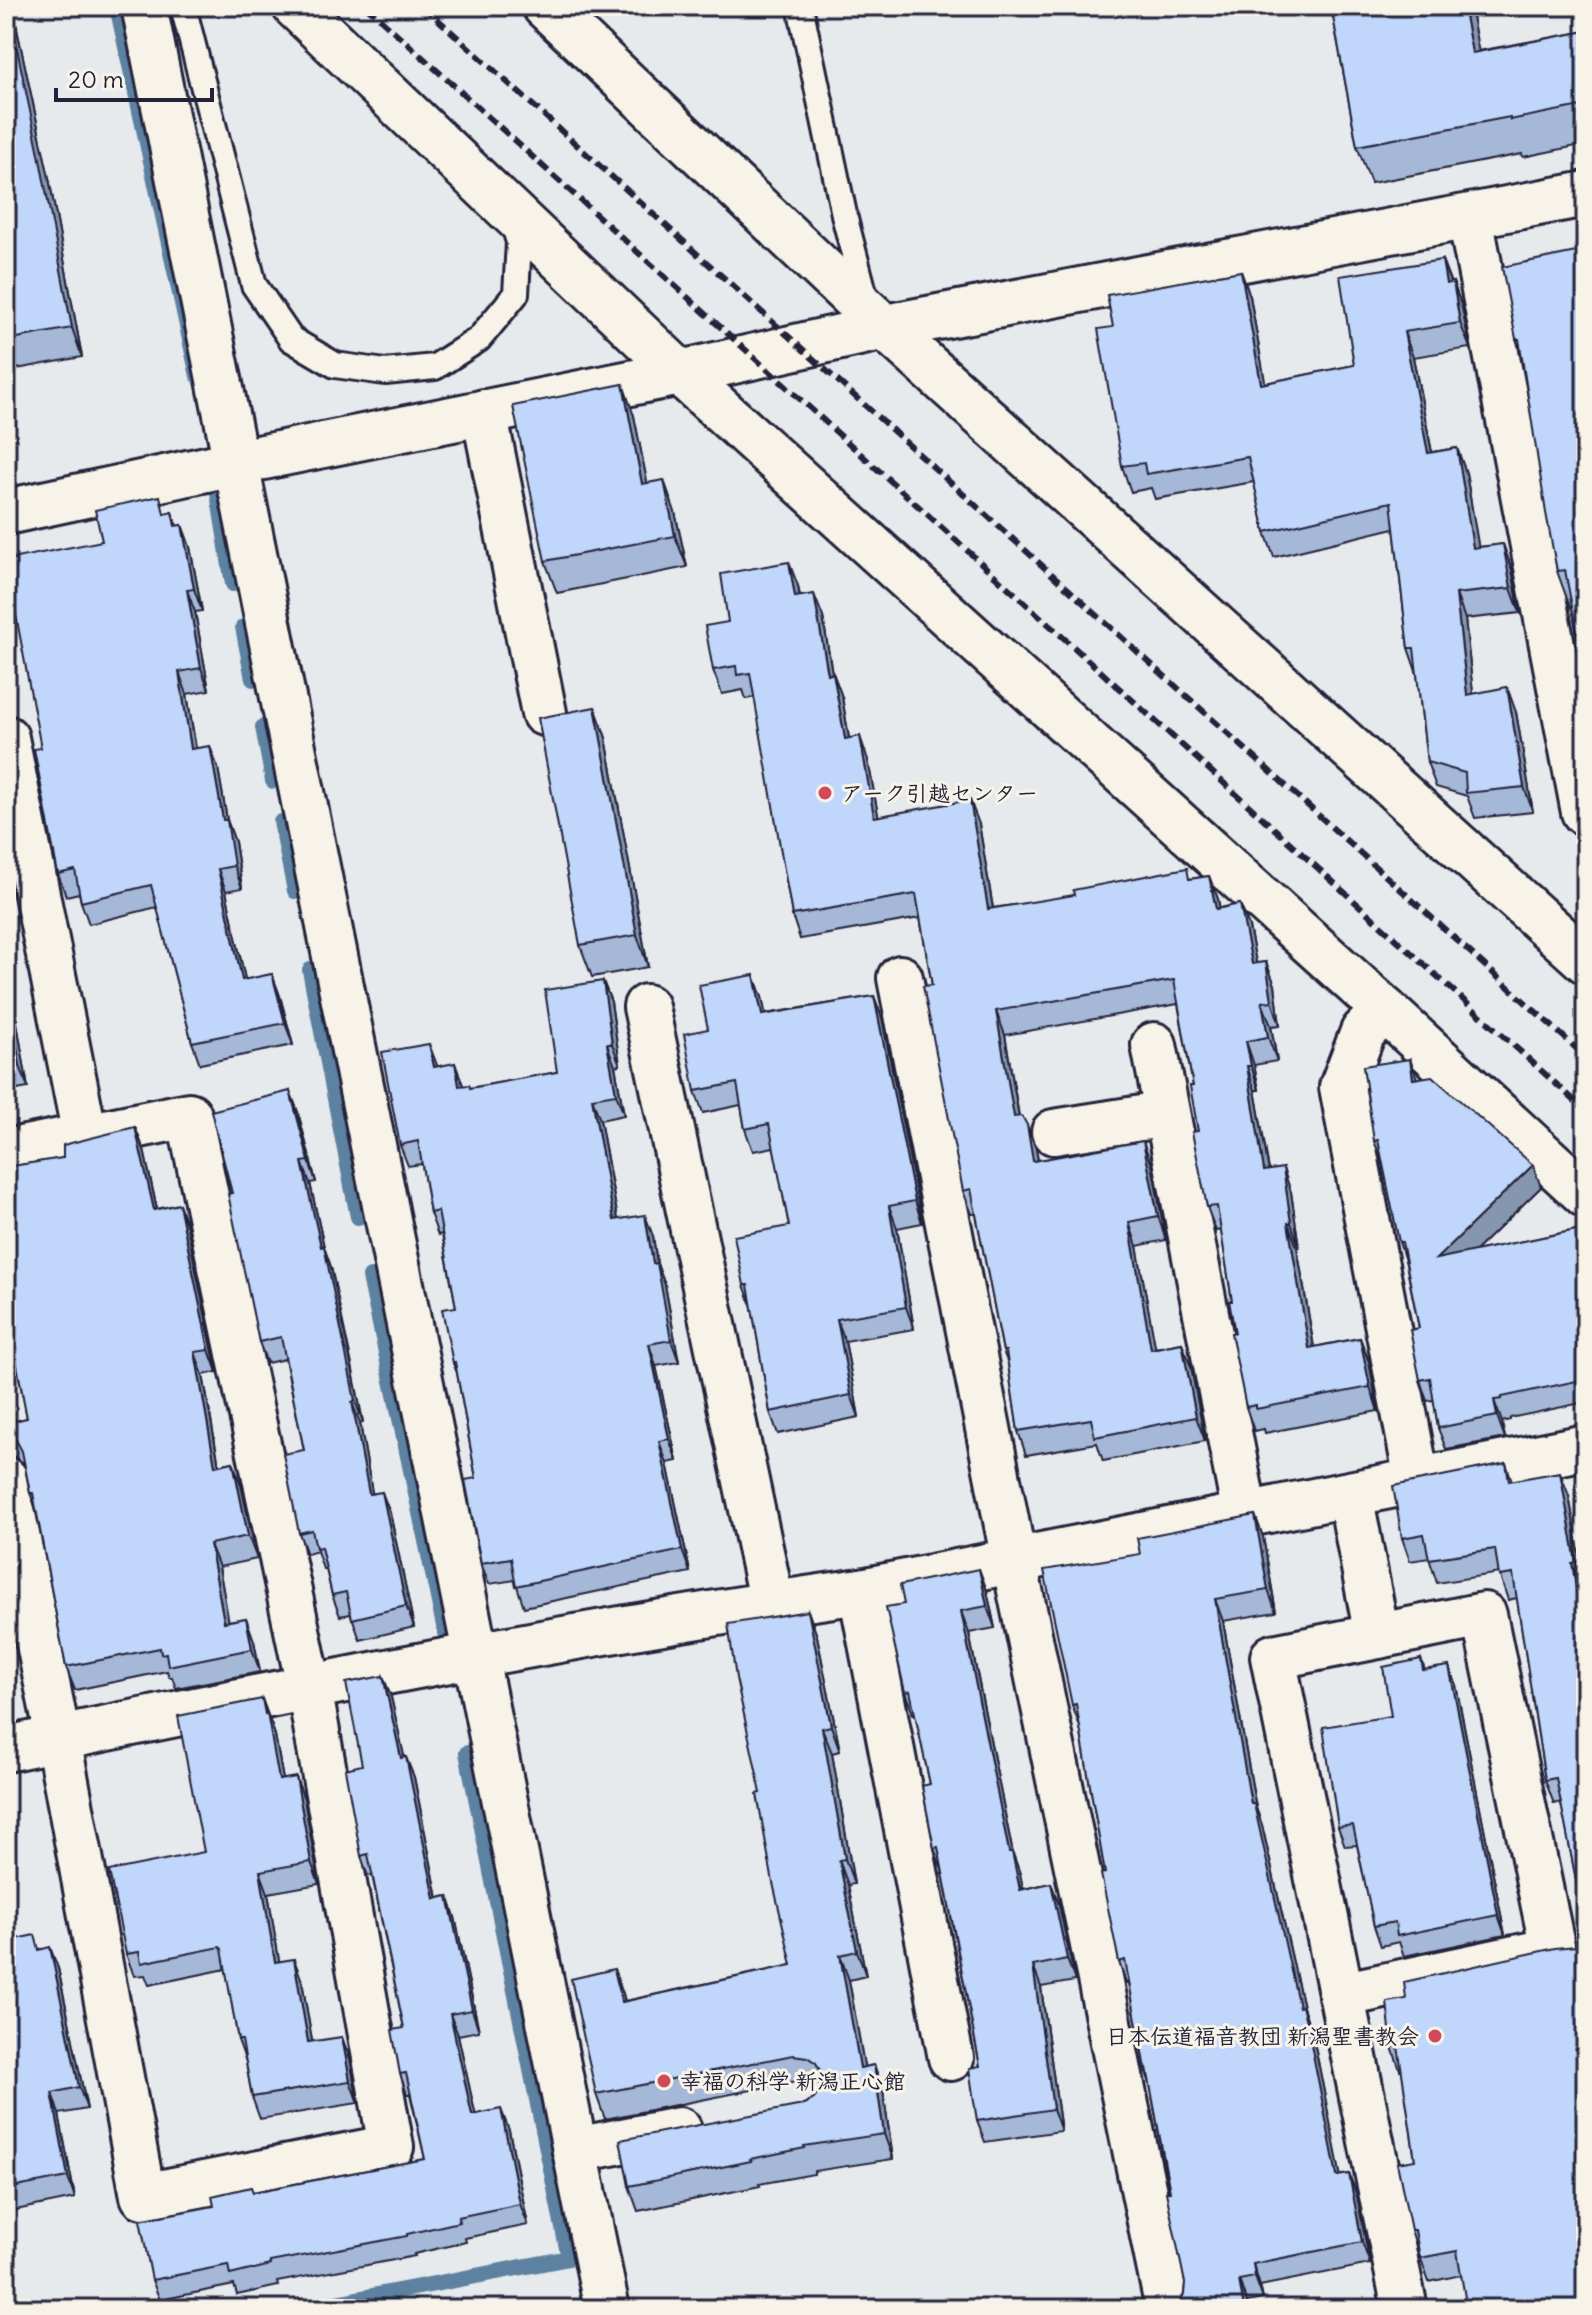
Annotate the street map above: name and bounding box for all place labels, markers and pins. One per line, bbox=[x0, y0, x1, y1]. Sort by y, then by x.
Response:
place label: アーク引越センター bbox=[841, 779, 1038, 807]
marker: アーク引越センター bbox=[816, 784, 834, 802]
place label: 日本伝道福音教団 新潟聖書教会 bbox=[1106, 2022, 1419, 2050]
marker: 日本伝道福音教団 新潟聖書教会 bbox=[1426, 2027, 1444, 2045]
place label: 幸福の科学 新潟正心館 bbox=[680, 2067, 905, 2095]
marker: 幸福の科学 新潟正心館 bbox=[655, 2072, 673, 2090]

